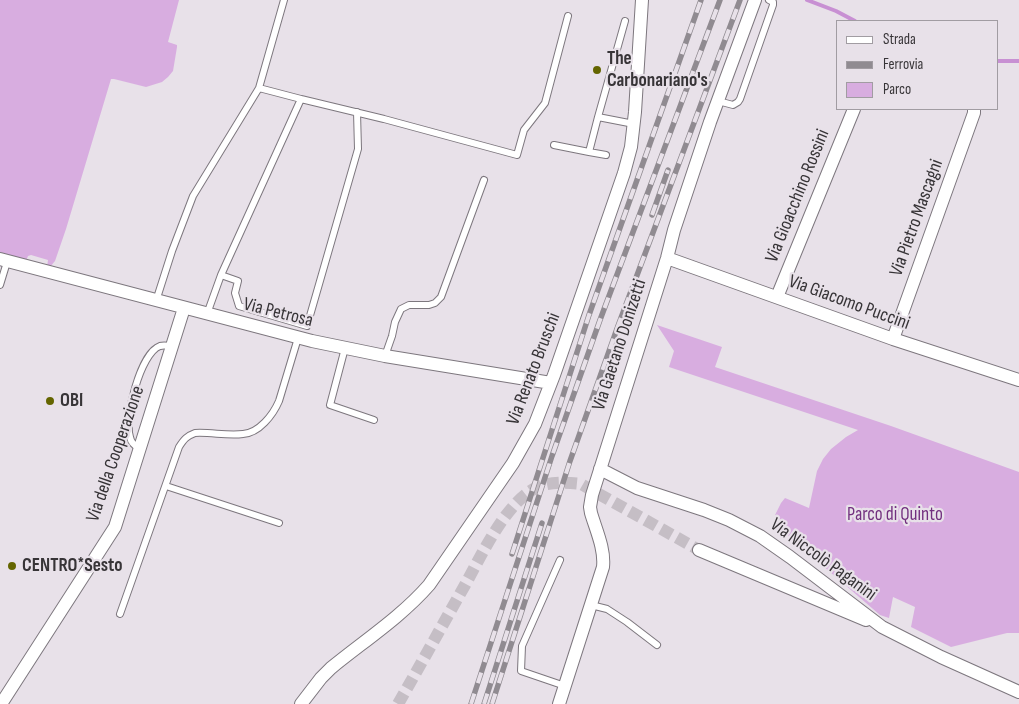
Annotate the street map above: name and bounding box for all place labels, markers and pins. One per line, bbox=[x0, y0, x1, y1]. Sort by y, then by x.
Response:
place label: The Carbonariano's bbox=[607, 48, 708, 92]
marker: The Carbonariano's bbox=[591, 64, 603, 76]
place label: OBI bbox=[60, 390, 83, 412]
marker: OBI bbox=[44, 395, 56, 407]
place label: CENTRO*Sesto bbox=[22, 555, 123, 577]
marker: CENTRO*Sesto bbox=[6, 560, 18, 572]

